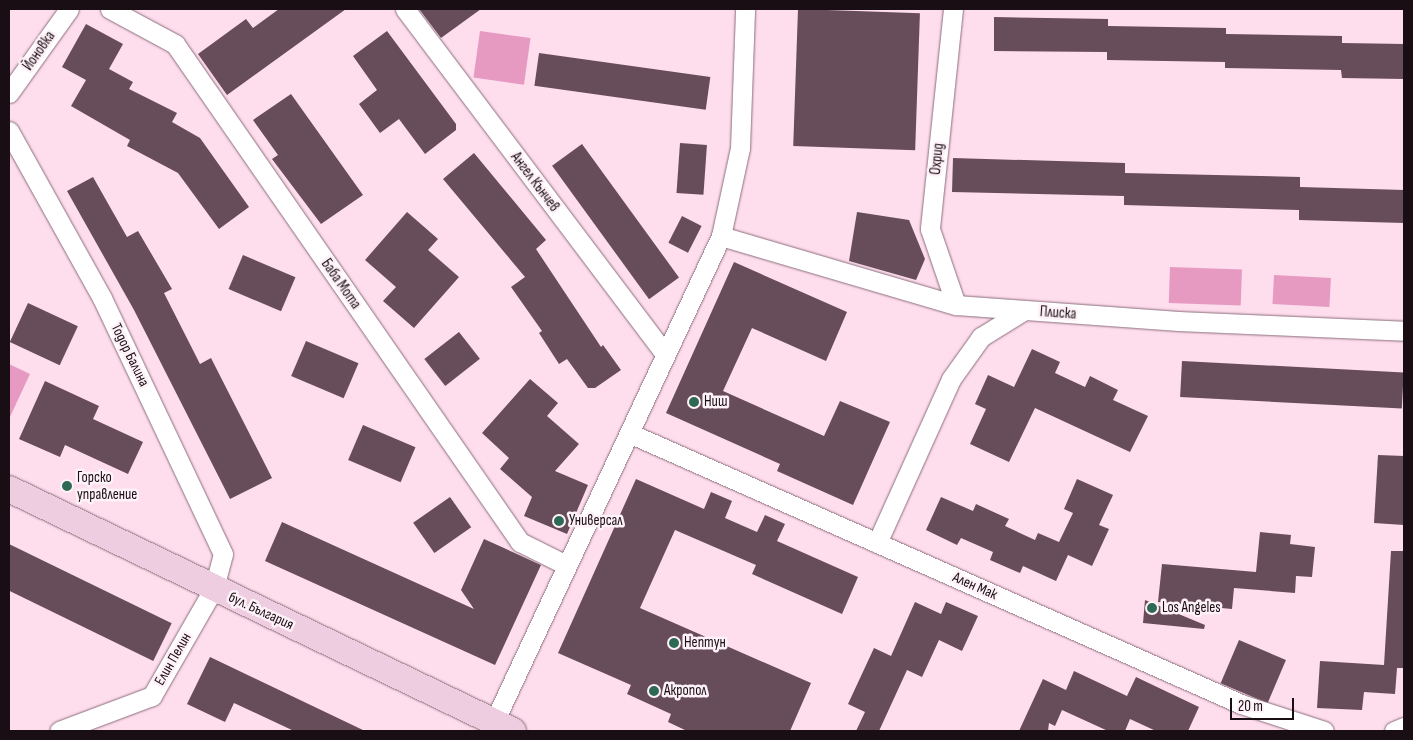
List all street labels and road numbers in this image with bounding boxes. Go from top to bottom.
street label: Йоновка [19,28,59,74]
street label: Охрид [926,142,948,176]
street label: Ангел Кънчев [507,149,563,215]
street label: Баба Мота [317,255,365,313]
street label: Плиска [1039,303,1077,323]
street label: Тодор Балина [107,320,153,390]
street label: Ален Мак [950,568,1000,604]
street label: бул. България [226,588,296,634]
street label: Елин Пелин [151,630,195,688]

